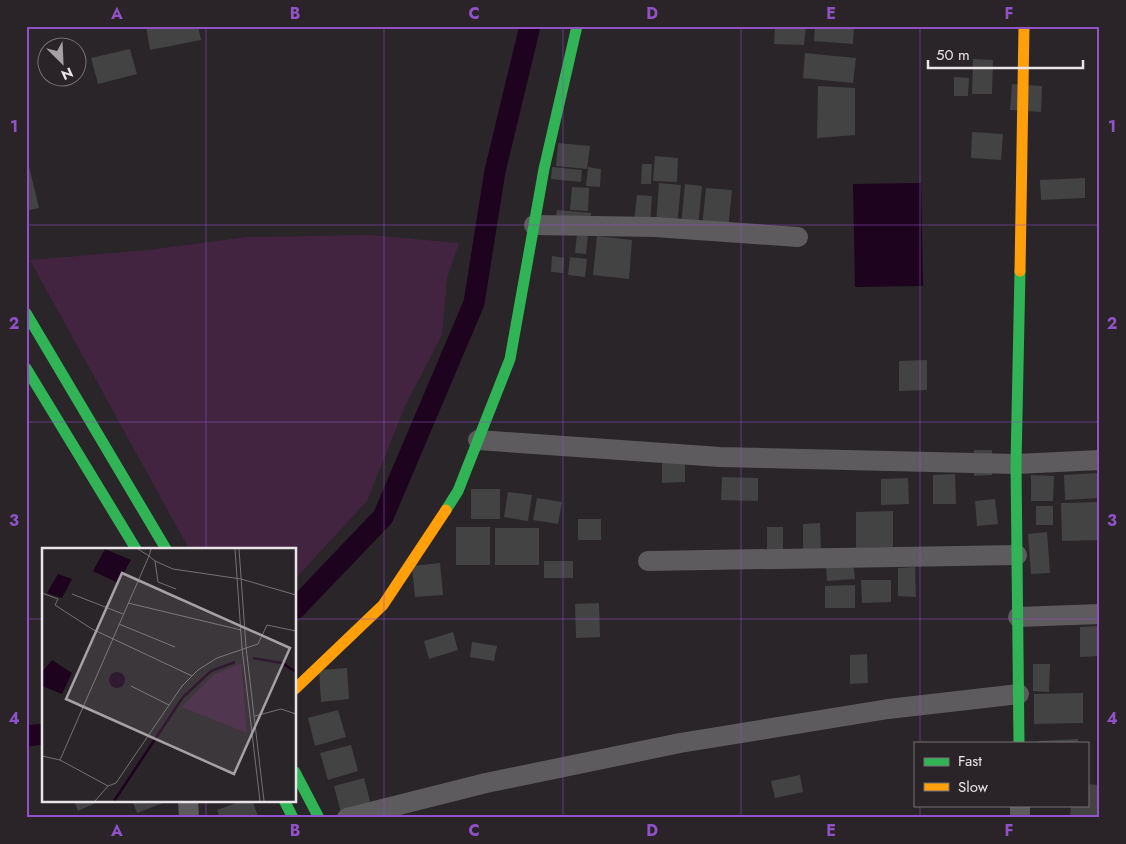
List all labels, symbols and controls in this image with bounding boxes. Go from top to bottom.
text: A [110,2,123,25]
text: B [290,2,300,25]
text: C [468,2,480,25]
text: D [646,2,658,25]
text: E [826,2,836,25]
text: F [1005,2,1013,25]
north arrow [38,38,88,88]
scale bar [928,38,1084,70]
text: 50 m [936,44,970,66]
text: N [58,62,76,85]
text: 1 [10,115,18,138]
text: 1 [1108,115,1116,138]
text: 2 [9,312,19,335]
text: 2 [1107,312,1117,335]
text: 3 [9,509,19,532]
text: 3 [1107,509,1117,532]
inset map [42,548,296,802]
text: 4 [8,707,20,730]
text: 4 [1106,707,1118,730]
legend [914,742,1088,806]
text: Fast [958,750,982,772]
text: Slow [958,776,989,798]
text: A [110,819,123,842]
text: B [290,819,300,842]
text: C [468,819,480,842]
text: D [646,819,658,842]
text: E [826,819,836,842]
text: F [1005,819,1013,842]

